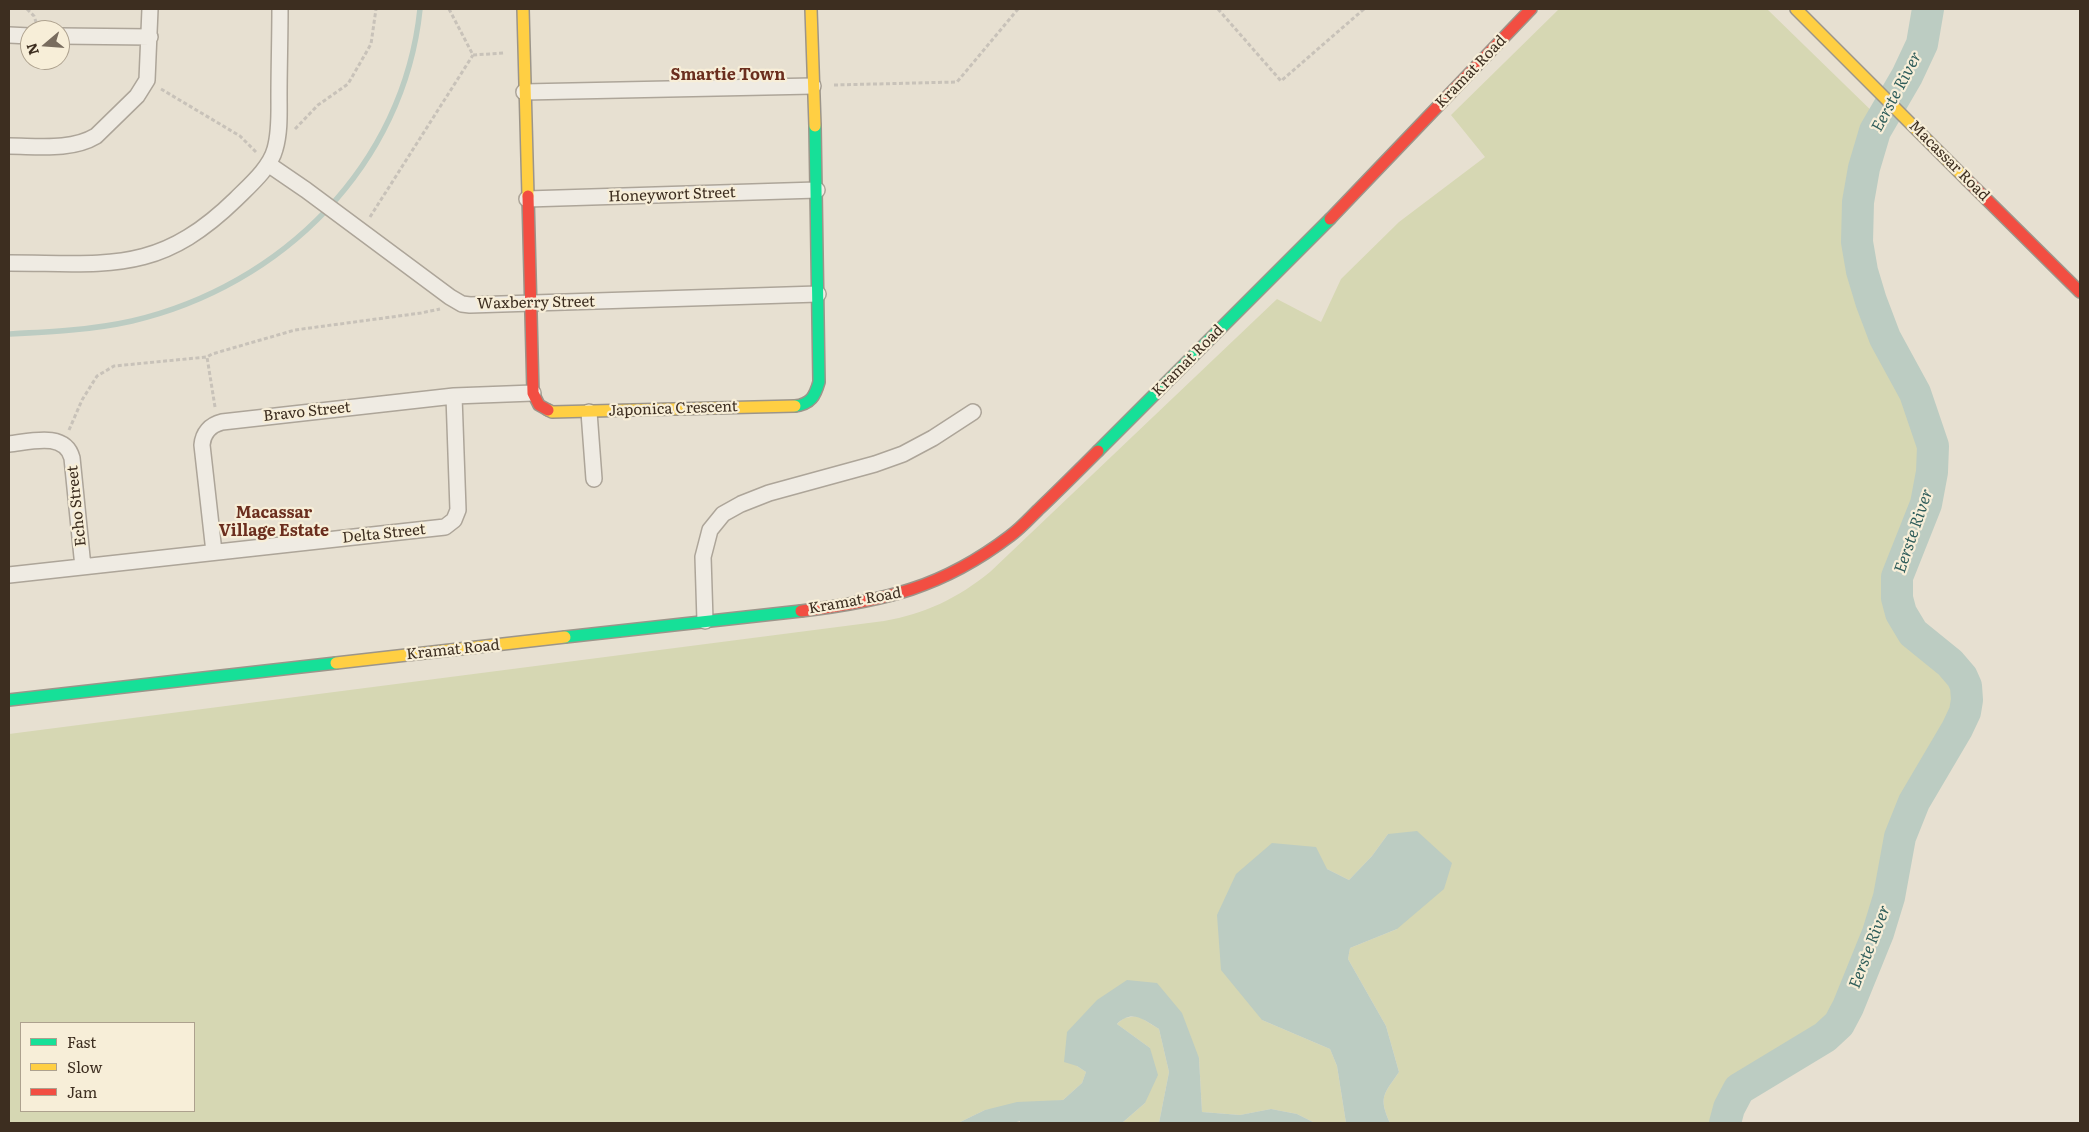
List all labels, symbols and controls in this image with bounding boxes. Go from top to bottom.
north arrow [20,20,70,70]
street label: Kramat Road [1432,32,1510,112]
text: N [20,41,43,58]
water label: Eerste River [1868,49,1926,135]
district label: Smartie Town [671,65,785,85]
street label: Macassar Road [1905,117,1993,205]
street label: Honeywort Street [608,184,736,206]
street label: Waxberry Street [477,293,595,313]
street label: Kramat Road [1148,321,1228,401]
street label: Bravo Street [262,398,352,426]
street label: Japonica Crescent [608,398,738,420]
street label: Echo Street [64,465,90,547]
water label: Eerste River [1891,486,1937,576]
district label: Macassar Village Estate [219,503,329,541]
street label: Delta Street [341,521,427,547]
street label: Kramat Road [807,584,903,618]
street label: Kramat Road [405,636,501,664]
water label: Eerste River [1845,903,1895,991]
legend [20,1022,195,1112]
text: Fast [67,1030,96,1053]
text: Slow [67,1055,102,1078]
text: Jam [67,1080,97,1103]

